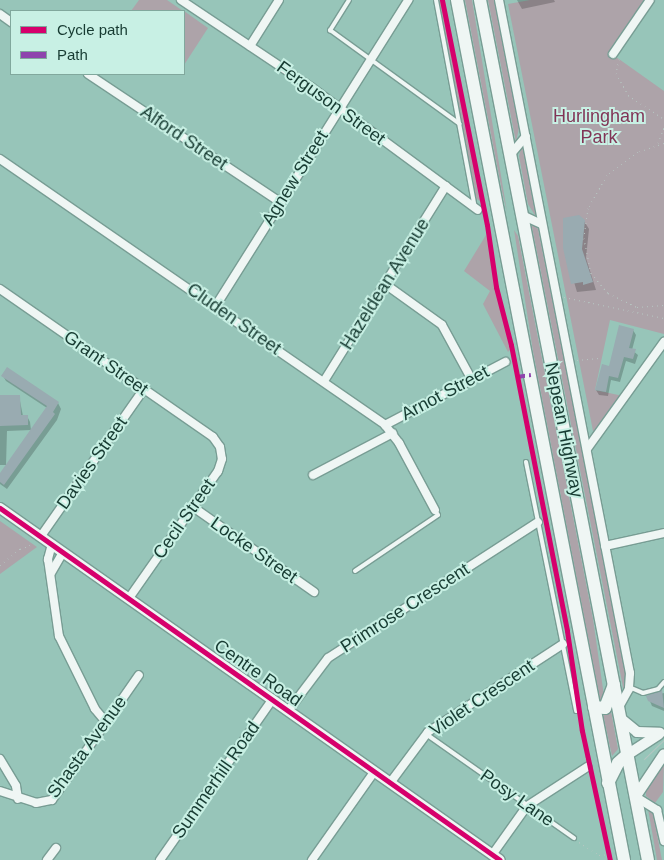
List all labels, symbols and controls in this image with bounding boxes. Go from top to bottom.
legend [10,10,185,75]
text: Cycle path [57,21,128,38]
text: Path [57,46,88,63]
street label: Ferguson Street [272,56,390,150]
street label: Alford Street [136,101,232,175]
park label: Hurlingham Park [553,106,645,148]
street label: Agnew Street [257,126,333,230]
street label: Hazeldean Avenue [336,214,434,354]
street label: Cluden Street [183,279,285,359]
street label: Grant Street [60,326,152,400]
street label: Arnot Street [398,361,492,425]
street label: Nepean Highway [540,361,588,499]
street label: Davies Street [52,413,132,513]
street label: Cecil Street [148,475,220,563]
street label: Locke Street [206,512,302,588]
street label: Primrose Crescent [337,558,473,658]
street label: Centre Road [210,635,306,711]
street label: Violet Crescent [426,655,538,741]
street label: Shasta Avenue [42,691,132,803]
street label: Summerhill Road [168,717,264,843]
street label: Posy Lane [476,765,558,831]

